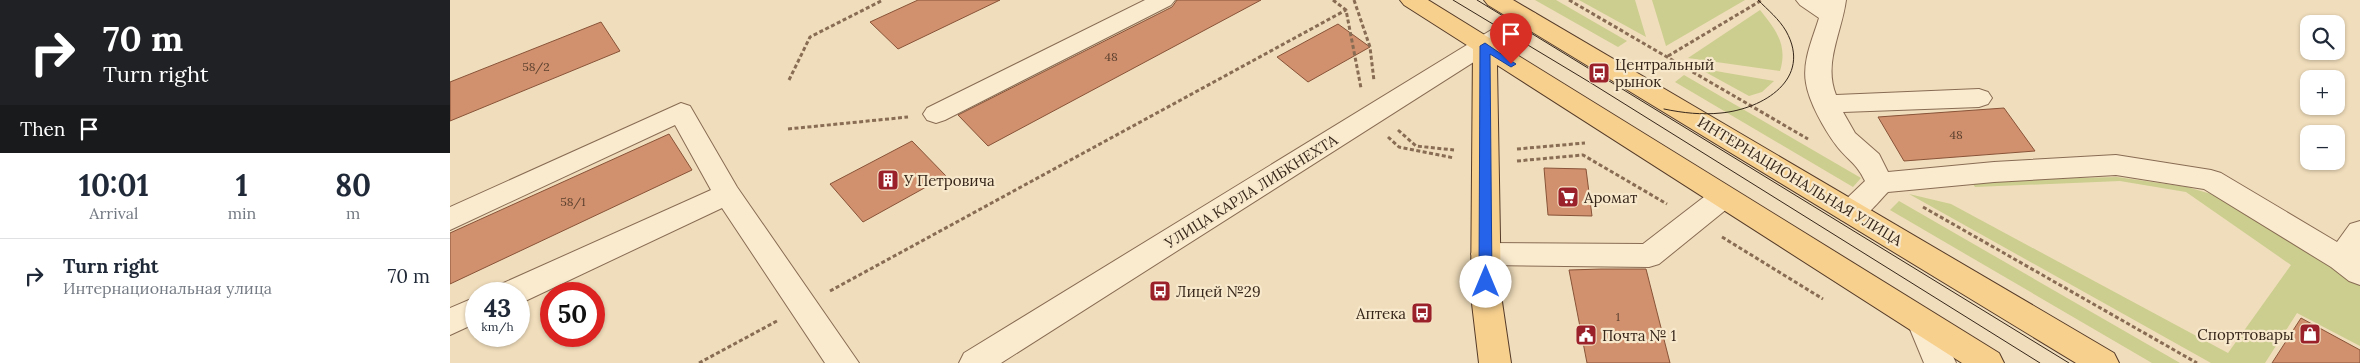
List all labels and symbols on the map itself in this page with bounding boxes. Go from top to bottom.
pin [1490,13,1532,64]
house number: 48 [1104,49,1118,64]
place label: Центральный рынок [1615,55,1714,91]
house number: 58/2 [522,59,550,75]
bus stop icon: Центральный рынок [1587,61,1611,85]
street label: ИНТЕРНАЦИОНАЛЬНАЯ УЛИЦА [1694,112,1906,250]
house number: 48 [1949,127,1963,142]
street label: УЛИЦА КАРЛА ЛИБКНЕХТА [1160,130,1341,253]
building icon: У Петровича [876,168,900,192]
place label: У Петровича [903,171,995,190]
supermarket icon: Аромат [1556,185,1580,209]
place label: Аромат [1583,188,1638,207]
house number: 58/1 [560,194,586,210]
position arrow [1459,255,1511,307]
bus stop icon: Лицей №29 [1148,279,1172,303]
speed limit sign: 50 [540,282,605,347]
place label: Лицей №29 [1176,282,1261,301]
bus stop icon: Аптека [1410,301,1434,325]
place label: Аптека [1355,304,1406,323]
house number: 1 [1616,309,1620,324]
shop icon: Спорттовары [2298,322,2322,346]
public building icon: Почта № 1 [1574,323,1598,347]
place label: Спорттовары [2197,325,2294,344]
place label: Почта № 1 [1602,326,1676,345]

